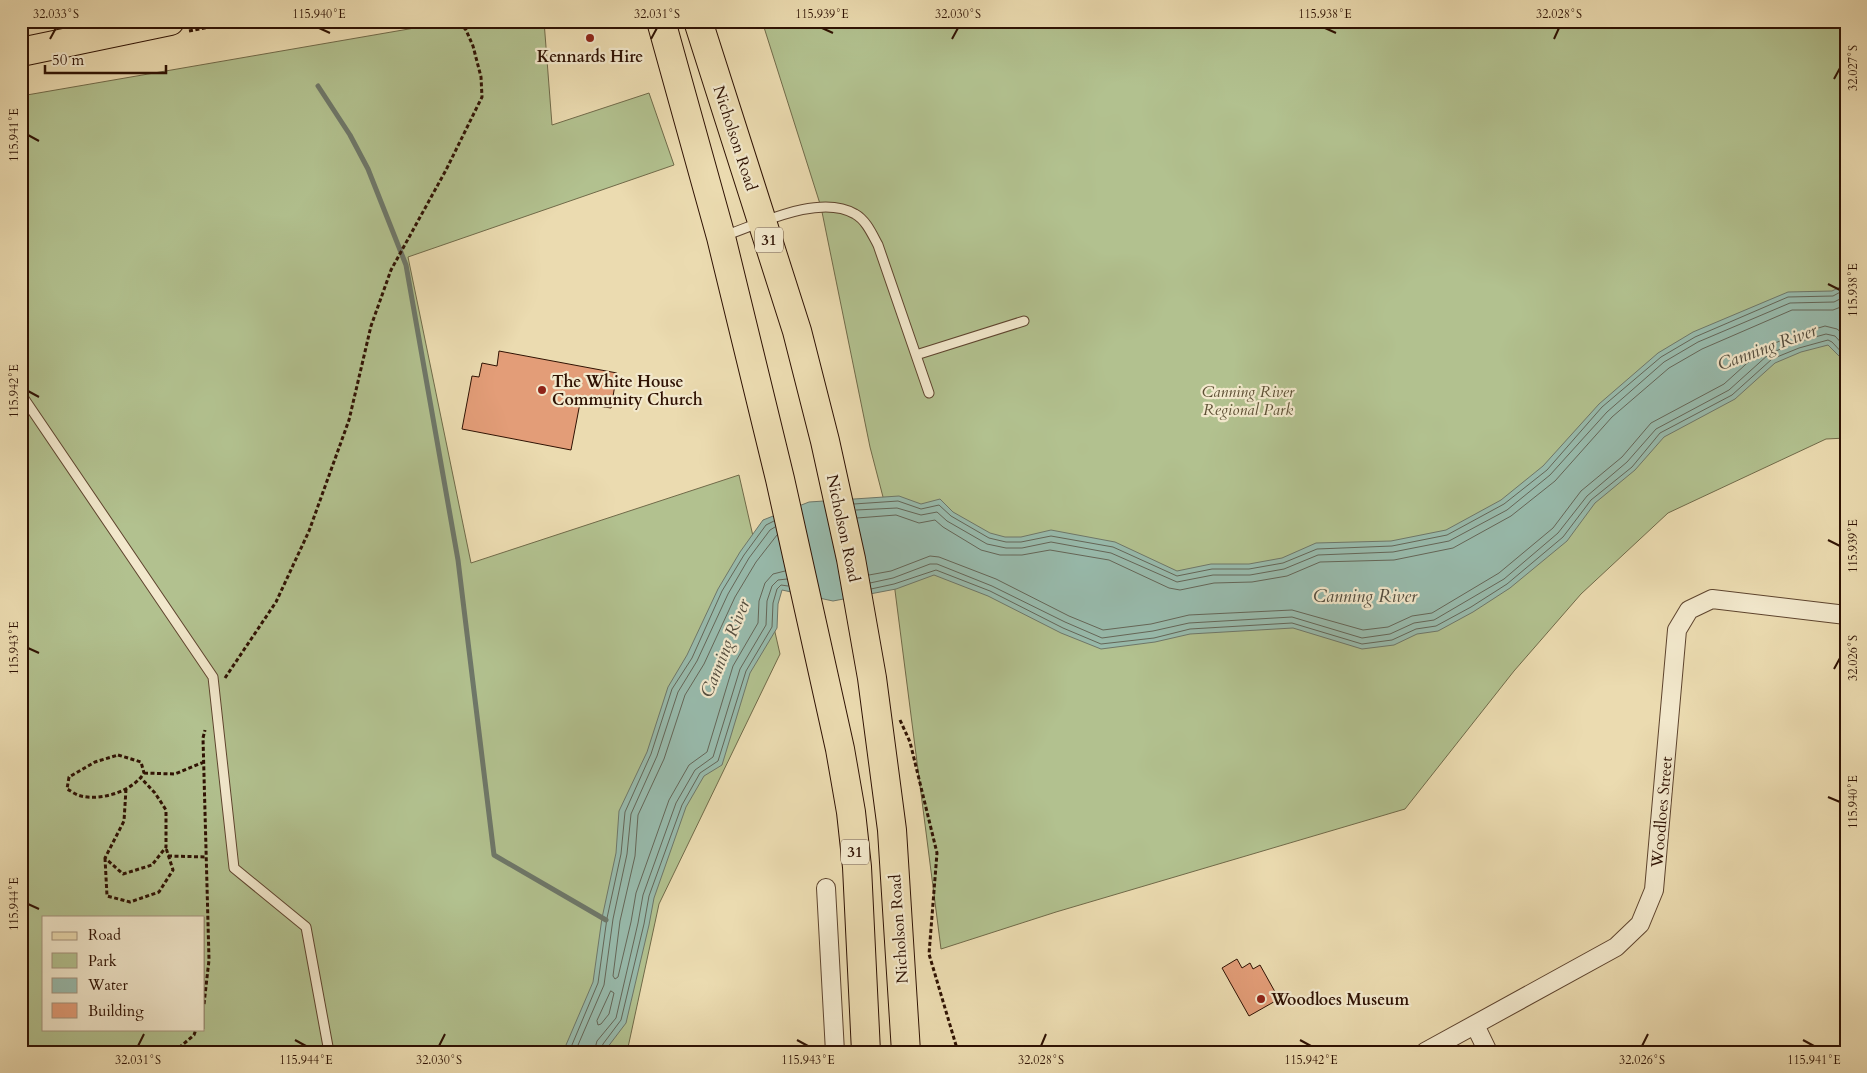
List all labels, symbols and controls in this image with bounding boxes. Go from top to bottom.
text: 32.033°S [33,6,79,22]
text: 115.940°E [292,6,346,22]
text: 32.031°S [634,6,680,22]
text: 115.939°E [795,6,849,22]
text: 32.030°S [935,6,981,22]
text: 115.938°E [1298,6,1352,22]
text: 32.028°S [1536,6,1582,22]
marker: Kennards Hire [584,32,596,44]
scale bar [45,42,166,74]
text: 32.027°S [1845,45,1861,91]
place label: Kennards Hire [537,46,643,68]
text: 50 m [52,50,84,70]
street label: Nicholson Road [708,83,763,194]
text: 115.941°E [6,108,22,162]
road number: 31 [755,228,783,252]
text: 115.938°E [1845,263,1861,317]
water label: Canning River [1714,318,1821,377]
text: 115.942°E [6,364,22,418]
place label: The White House Community Church [552,371,703,411]
park label: Canning River Regional Park [1202,381,1295,421]
marker: The White House Community Church [536,384,548,396]
street label: Nicholson Road [821,472,865,585]
text: 115.939°E [1845,519,1861,573]
water label: Canning River [1313,584,1418,609]
water label: Canning River [694,594,757,701]
text: 115.943°E [6,621,22,675]
text: 32.026°S [1845,635,1861,681]
street label: Woodloes Street [1646,756,1678,870]
text: 115.940°E [1845,775,1861,829]
road number: 31 [841,840,869,864]
street label: Nicholson Road [884,873,914,984]
text: 115.944°E [6,877,22,931]
legend [42,916,205,1030]
text: Road [88,925,121,945]
text: Park [88,951,117,971]
text: Water [87,975,129,995]
place label: Woodloes Museum [1270,989,1409,1011]
marker: Woodloes Museum [1255,993,1267,1005]
text: Building [88,1001,144,1021]
text: 32.031°S [115,1052,161,1068]
text: 115.944°E [279,1052,333,1068]
text: 32.030°S [416,1052,462,1068]
text: 115.943°E [781,1052,835,1068]
text: 32.028°S [1018,1052,1064,1068]
text: 115.942°E [1284,1052,1338,1068]
text: 32.026°S [1619,1052,1665,1068]
text: 115.941°E [1787,1052,1841,1068]

